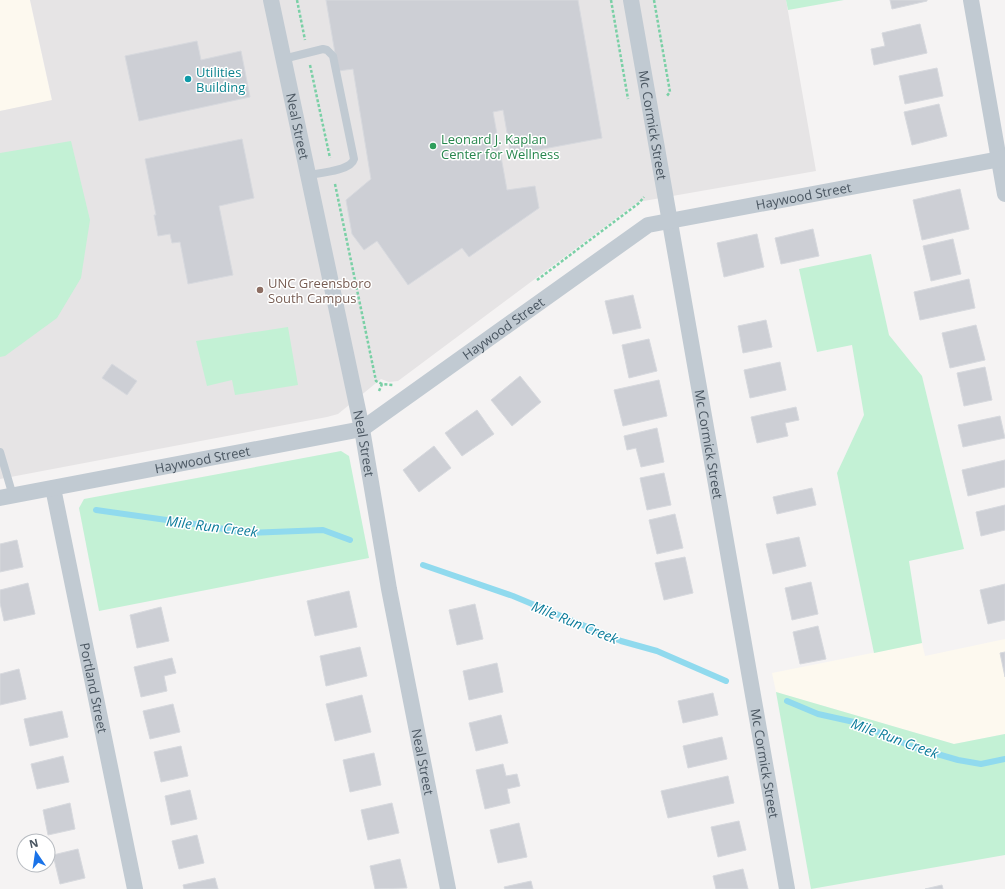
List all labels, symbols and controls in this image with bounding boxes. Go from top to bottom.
place label: Utilities Building [196,63,245,96]
street label: Mc Cormick Street [635,69,671,182]
marker: Utilities Building [183,74,193,84]
street label: Neal Street [282,91,314,161]
place label: Leonard J. Kaplan Center for Wellness [441,130,560,163]
marker: Leonard J. Kaplan Center for Wellness [428,141,438,151]
street label: Haywood Street [754,178,853,214]
place label: UNC Greensboro South Campus [268,274,371,307]
marker: UNC Greensboro South Campus [255,285,265,295]
street label: Haywood Street [459,293,548,364]
street label: Mc Cormick Street [691,388,727,501]
street label: Neal Street [349,408,379,478]
street label: Haywood Street [153,441,252,477]
water label: Mile Run Creek [165,511,260,541]
water label: Mile Run Creek [529,596,622,648]
street label: Portland Street [76,641,112,735]
street label: Mc Cormick Street [747,707,783,820]
water label: Mile Run Creek [849,713,942,763]
street label: Neal Street [408,727,438,797]
north arrow [16,833,56,873]
text: N [28,834,40,851]

